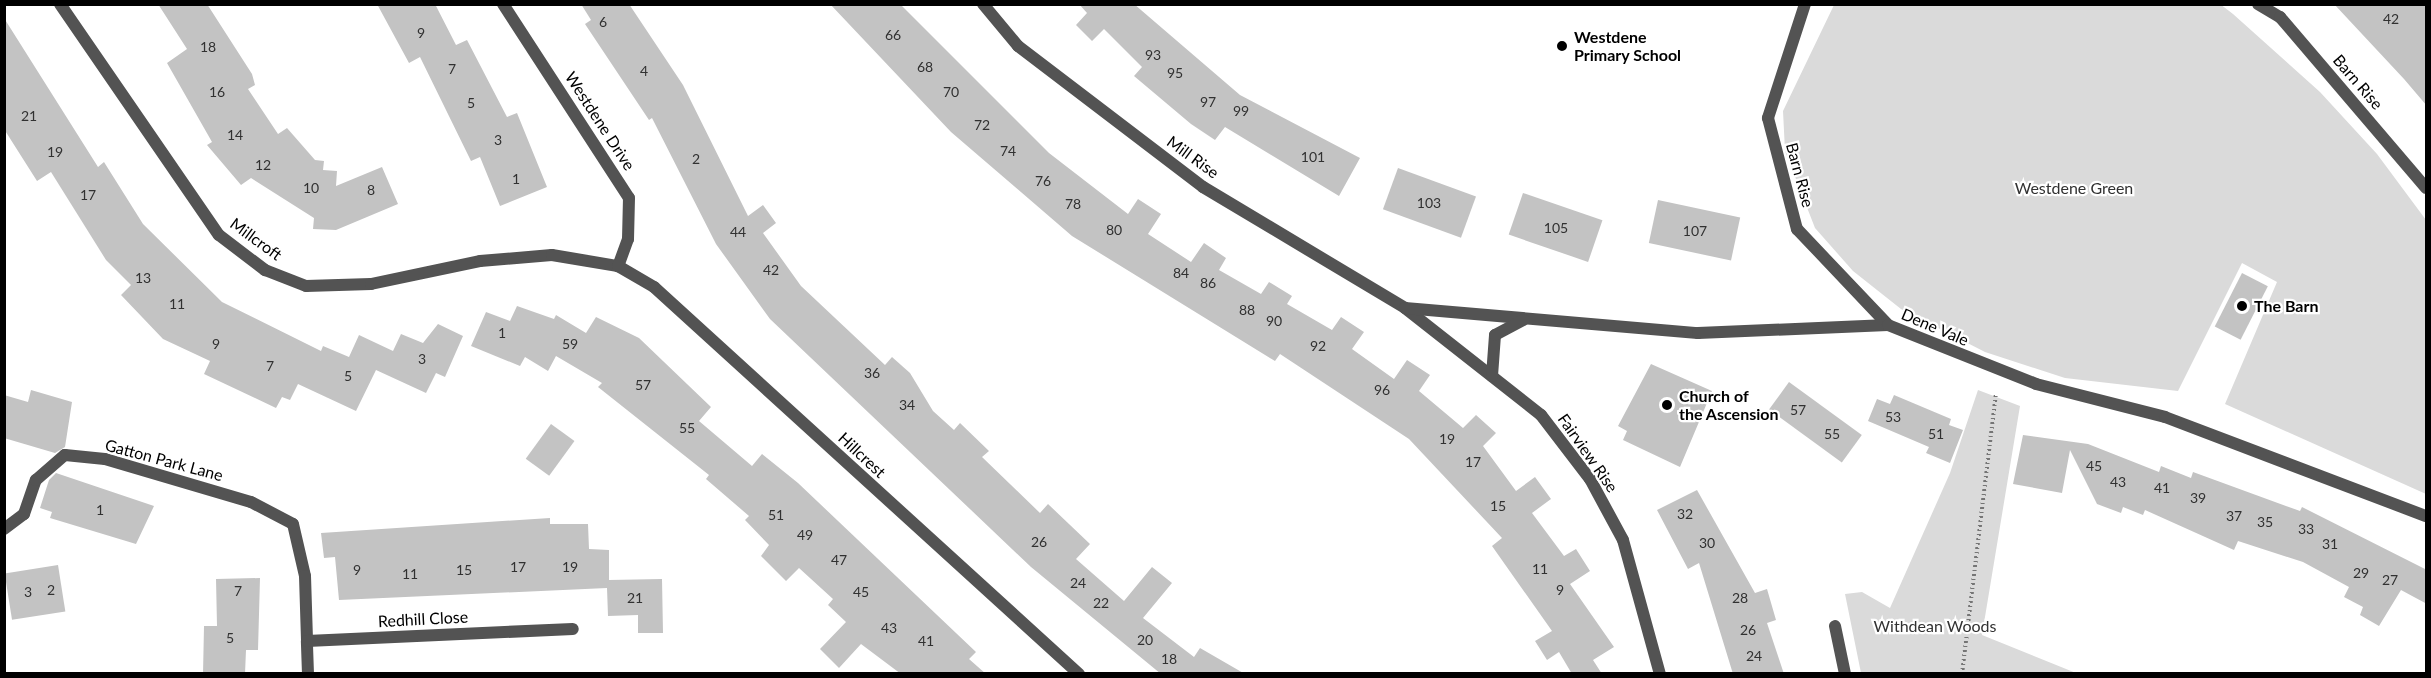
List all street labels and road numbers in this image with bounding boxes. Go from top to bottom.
street label: Barn Rise [2329,51,2387,113]
street label: Westdene Drive [561,68,639,174]
street label: Mill Rise [1163,132,1223,182]
street label: Barn Rise [1782,141,1818,209]
street label: Millcroft [226,214,286,264]
street label: Dene Vale [1898,304,1972,350]
street label: Fairview Rise [1554,410,1622,496]
street label: Hillcrest [834,428,890,482]
street label: Gatton Park Lane [103,435,225,485]
street label: Redhill Close [377,607,469,631]

